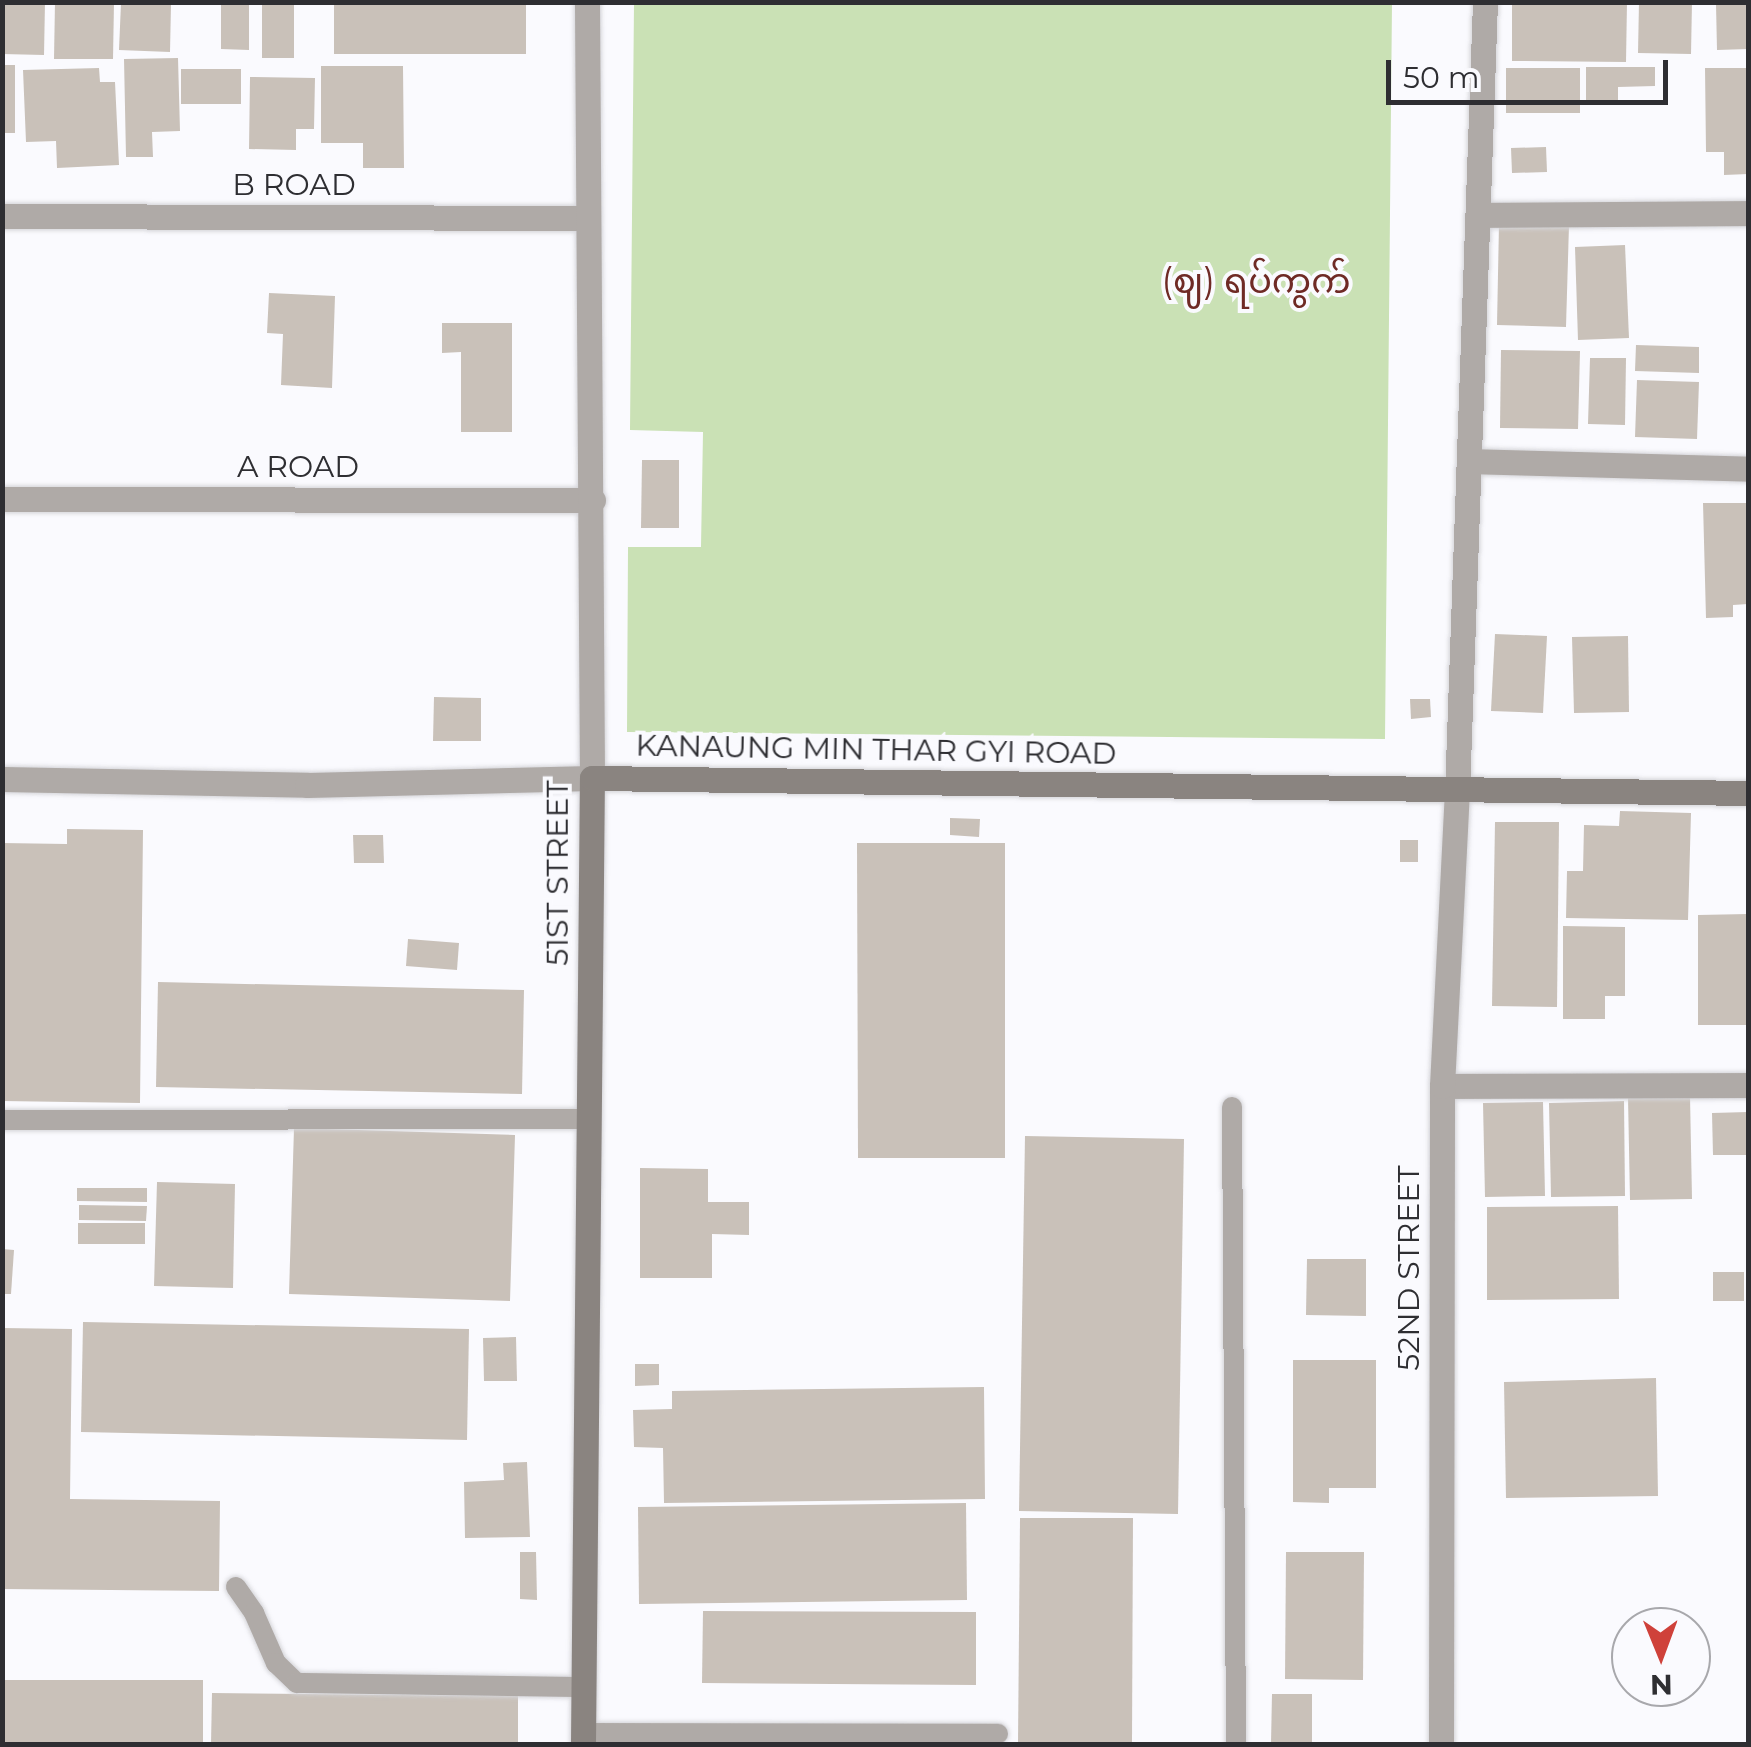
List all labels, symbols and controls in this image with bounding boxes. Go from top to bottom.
scale bar [1391,40,1674,102]
text: 50 m [1403,59,1480,96]
street label: B ROAD [232,167,356,203]
district label: (ဈ) ရပ်ကွက် [1161,260,1351,302]
street label: A ROAD [237,449,359,485]
street label: KANAUNG MIN THAR GYI ROAD [635,728,1117,772]
street label: 51ST STREET [540,780,576,966]
street label: 52ND STREET [1391,1165,1427,1371]
north arrow [1611,1607,1711,1707]
text: N [1650,1668,1673,1702]

